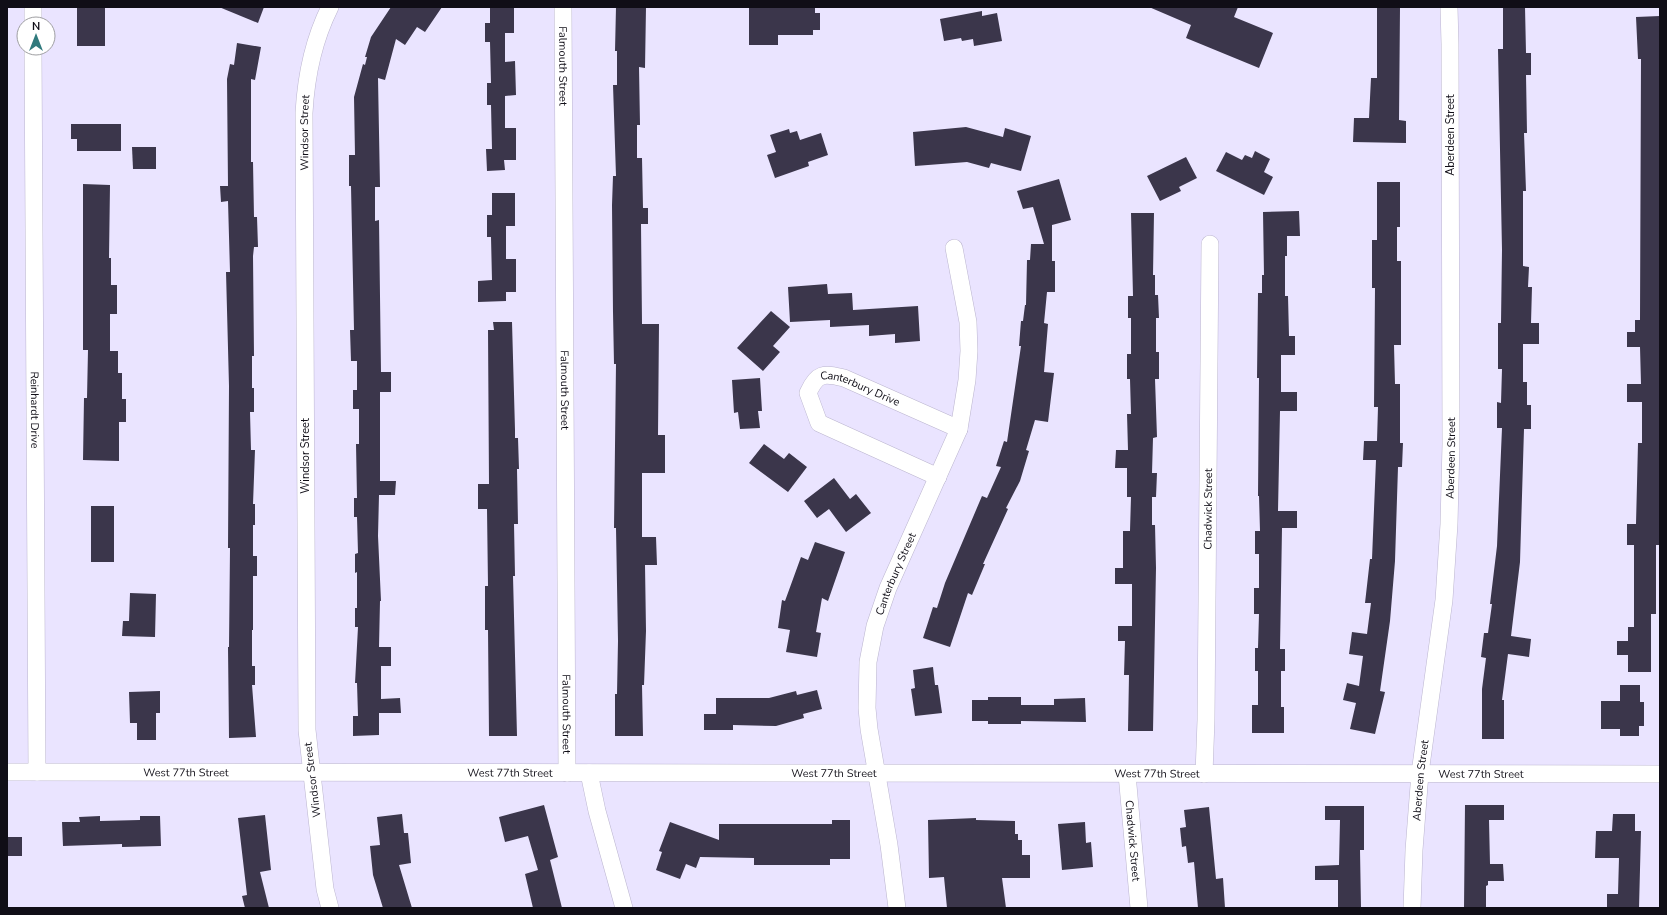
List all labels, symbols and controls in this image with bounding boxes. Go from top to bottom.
north arrow [16,16,56,56]
text: N [32,19,40,34]
street label: Falmouth Street [555,26,571,106]
street label: Windsor Street [297,94,313,171]
street label: Aberdeen Street [1443,94,1458,176]
street label: Falmouth Street [557,350,572,430]
street label: Canterbury Drive [819,368,902,410]
street label: Reinhardt Drive [27,371,42,449]
street label: Aberdeen Street [1443,417,1459,499]
street label: Windsor Street [298,418,313,494]
street label: Chadwick Street [1200,468,1216,550]
street label: Canterbury Street [872,530,920,617]
street label: Falmouth Street [558,674,574,754]
street label: Aberdeen Street [1409,739,1433,821]
street label: Windsor Street [300,741,325,818]
street label: West 77th Street [143,765,229,780]
street label: West 77th Street [467,766,553,781]
street label: West 77th Street [791,766,877,781]
street label: West 77th Street [1114,766,1200,781]
street label: West 77th Street [1438,767,1524,782]
street label: Chadwick Street [1121,800,1144,882]

